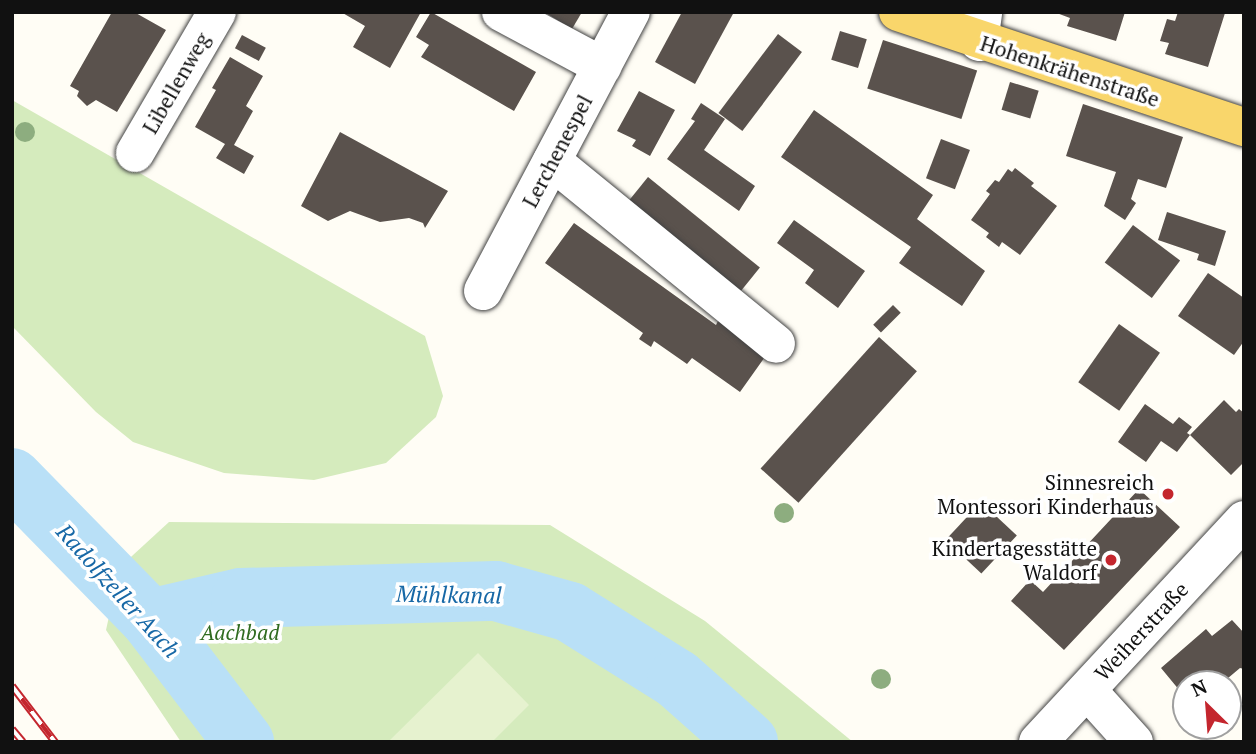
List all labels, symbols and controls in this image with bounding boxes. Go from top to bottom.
street label: Libellenweg [137,28,215,138]
street label: Hohenkrähenstraße [977,30,1163,112]
street label: Lerchenespel [517,90,597,212]
place label: Sinnesreich Montessori Kinderhaus [937,469,1154,519]
marker: Sinnesreich Montessori Kinderhaus [1160,486,1176,502]
water label: Radolfzeller Aach [50,518,186,664]
place label: Kindertagesstätte Waldorf [932,535,1097,585]
marker: Kindertagesstätte Waldorf [1103,552,1119,568]
street label: Weiherstraße [1089,576,1193,686]
water label: Mühlkanal [396,580,502,610]
park label: Aachbad [201,619,279,645]
north arrow [1172,670,1242,740]
text: N [1187,673,1211,702]

